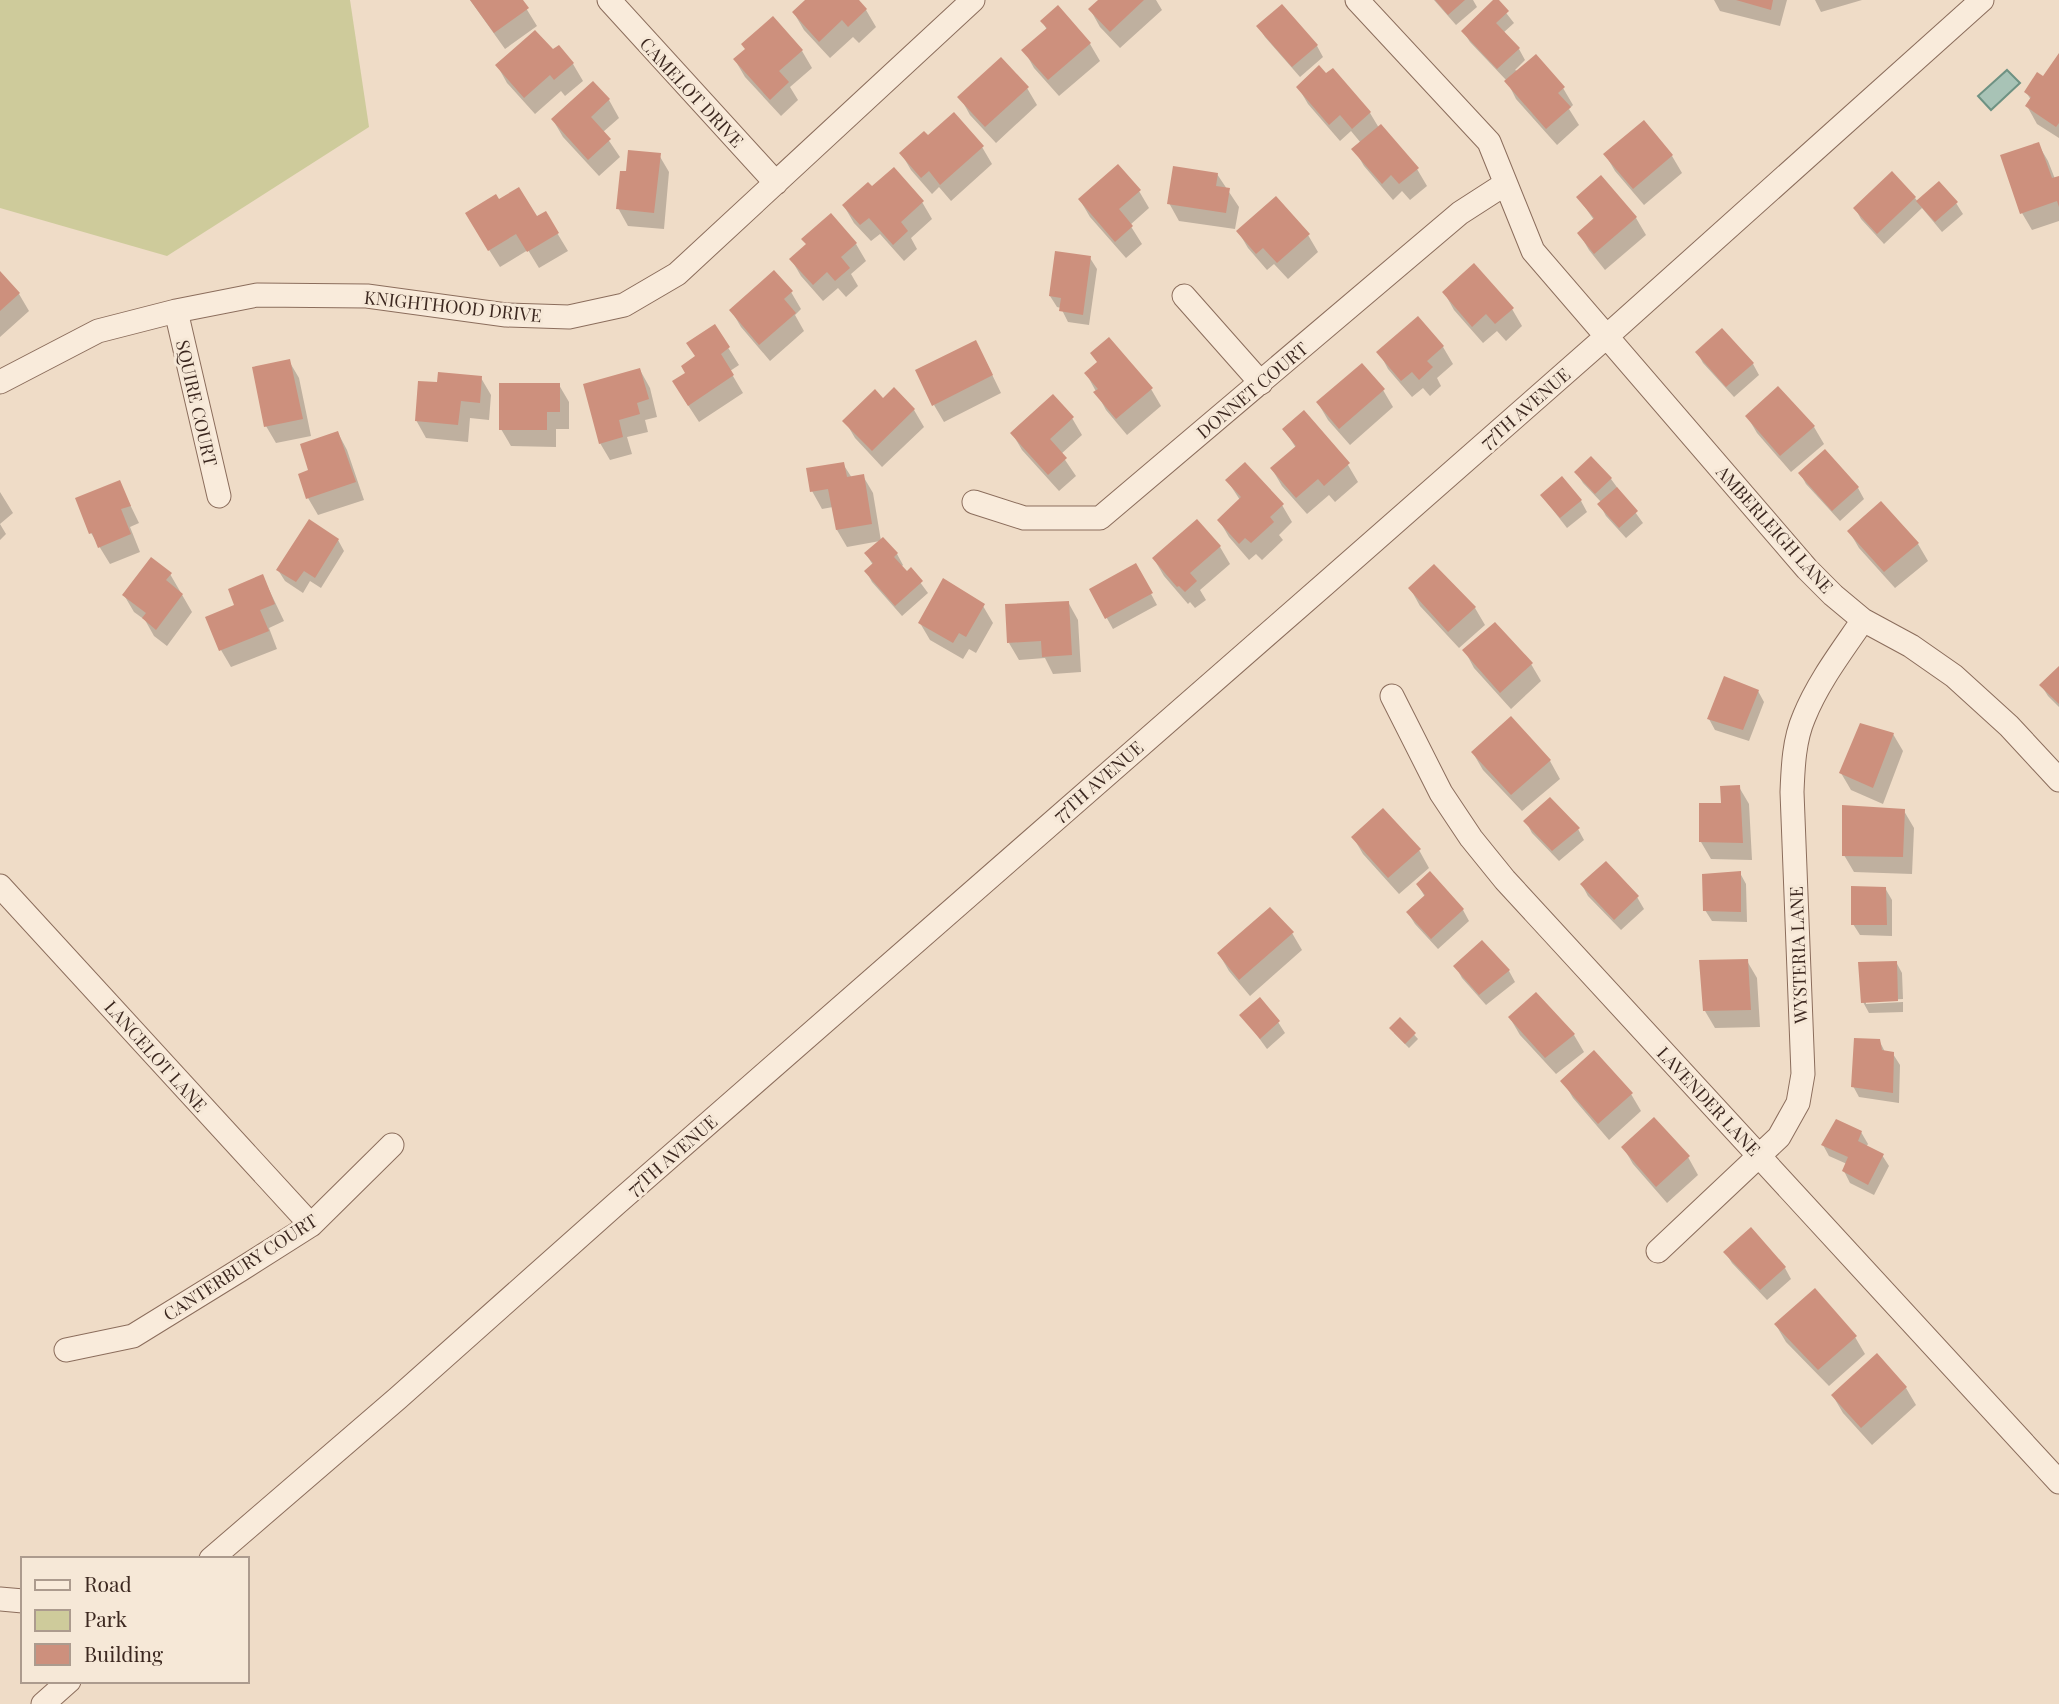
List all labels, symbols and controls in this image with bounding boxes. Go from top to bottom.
street label: CAMELOT DRIVE [635,32,749,152]
street label: KNIGHTHOOD DRIVE [363,285,543,327]
street label: DONNET COURT [1191,336,1313,444]
street label: SQUIRE COURT [171,337,223,469]
street label: 77TH AVENUE [1475,362,1575,454]
street label: AMBERLEIGH LANE [1711,459,1839,598]
street label: 77TH AVENUE [1048,735,1148,827]
street label: WYSTERIA LANE [1784,886,1812,1025]
street label: LANCELOT LANE [100,995,212,1117]
street label: LAVENDER LANE [1652,1041,1766,1161]
street label: 77TH AVENUE [622,1109,722,1201]
street label: CANTERBURY COURT [158,1208,322,1326]
legend [21,1557,248,1683]
text: Road [84,1569,132,1597]
text: Park [84,1604,128,1632]
text: Building [84,1639,163,1667]

